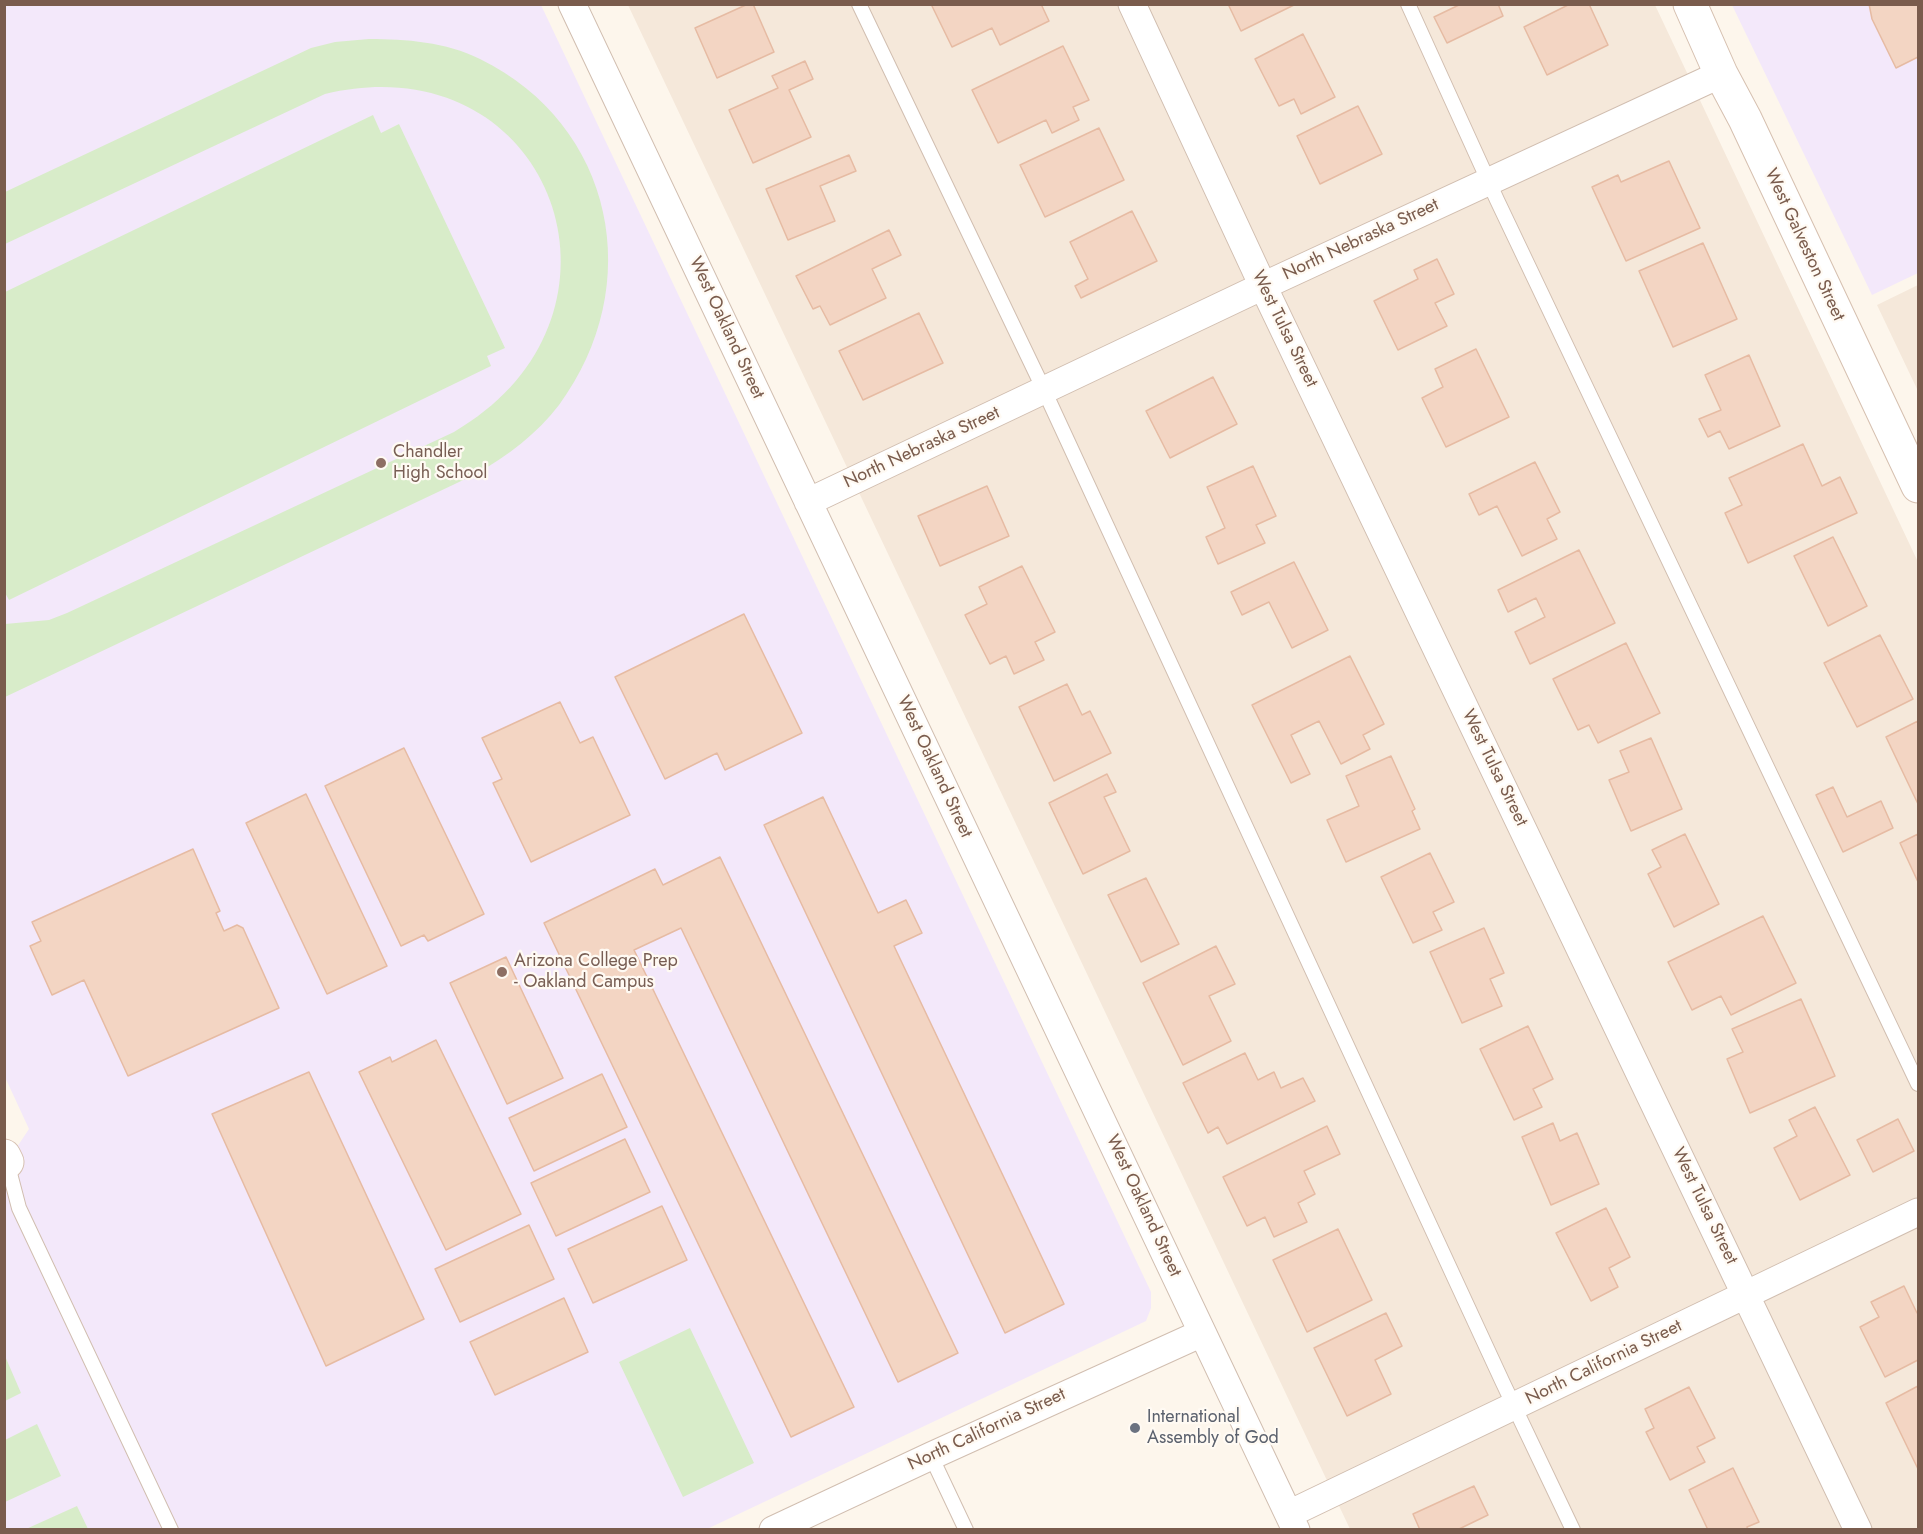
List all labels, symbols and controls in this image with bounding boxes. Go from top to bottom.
street label: West Galveston Street [1759,165,1849,325]
street label: North Nebraska Street [1280,194,1442,286]
street label: West Oakland Street [684,254,768,402]
street label: West Tulsa Street [1246,267,1322,391]
street label: North Nebraska Street [841,402,1003,494]
place label: Chandler High School [393,442,487,484]
marker: Chandler High School [374,456,388,470]
street label: West Oakland Street [892,693,976,841]
street label: West Tulsa Street [1456,706,1532,830]
place label: Arizona College Prep - Oakland Campus [514,951,678,994]
marker: Arizona College Prep - Oakland Campus [495,965,509,979]
street label: West Oakland Street [1101,1132,1185,1280]
street label: West Tulsa Street [1666,1144,1742,1268]
street label: North California Street [1522,1316,1686,1410]
street label: North California Street [905,1384,1069,1476]
place label: International Assembly of God [1147,1407,1279,1450]
marker: International Assembly of God [1128,1421,1142,1435]

